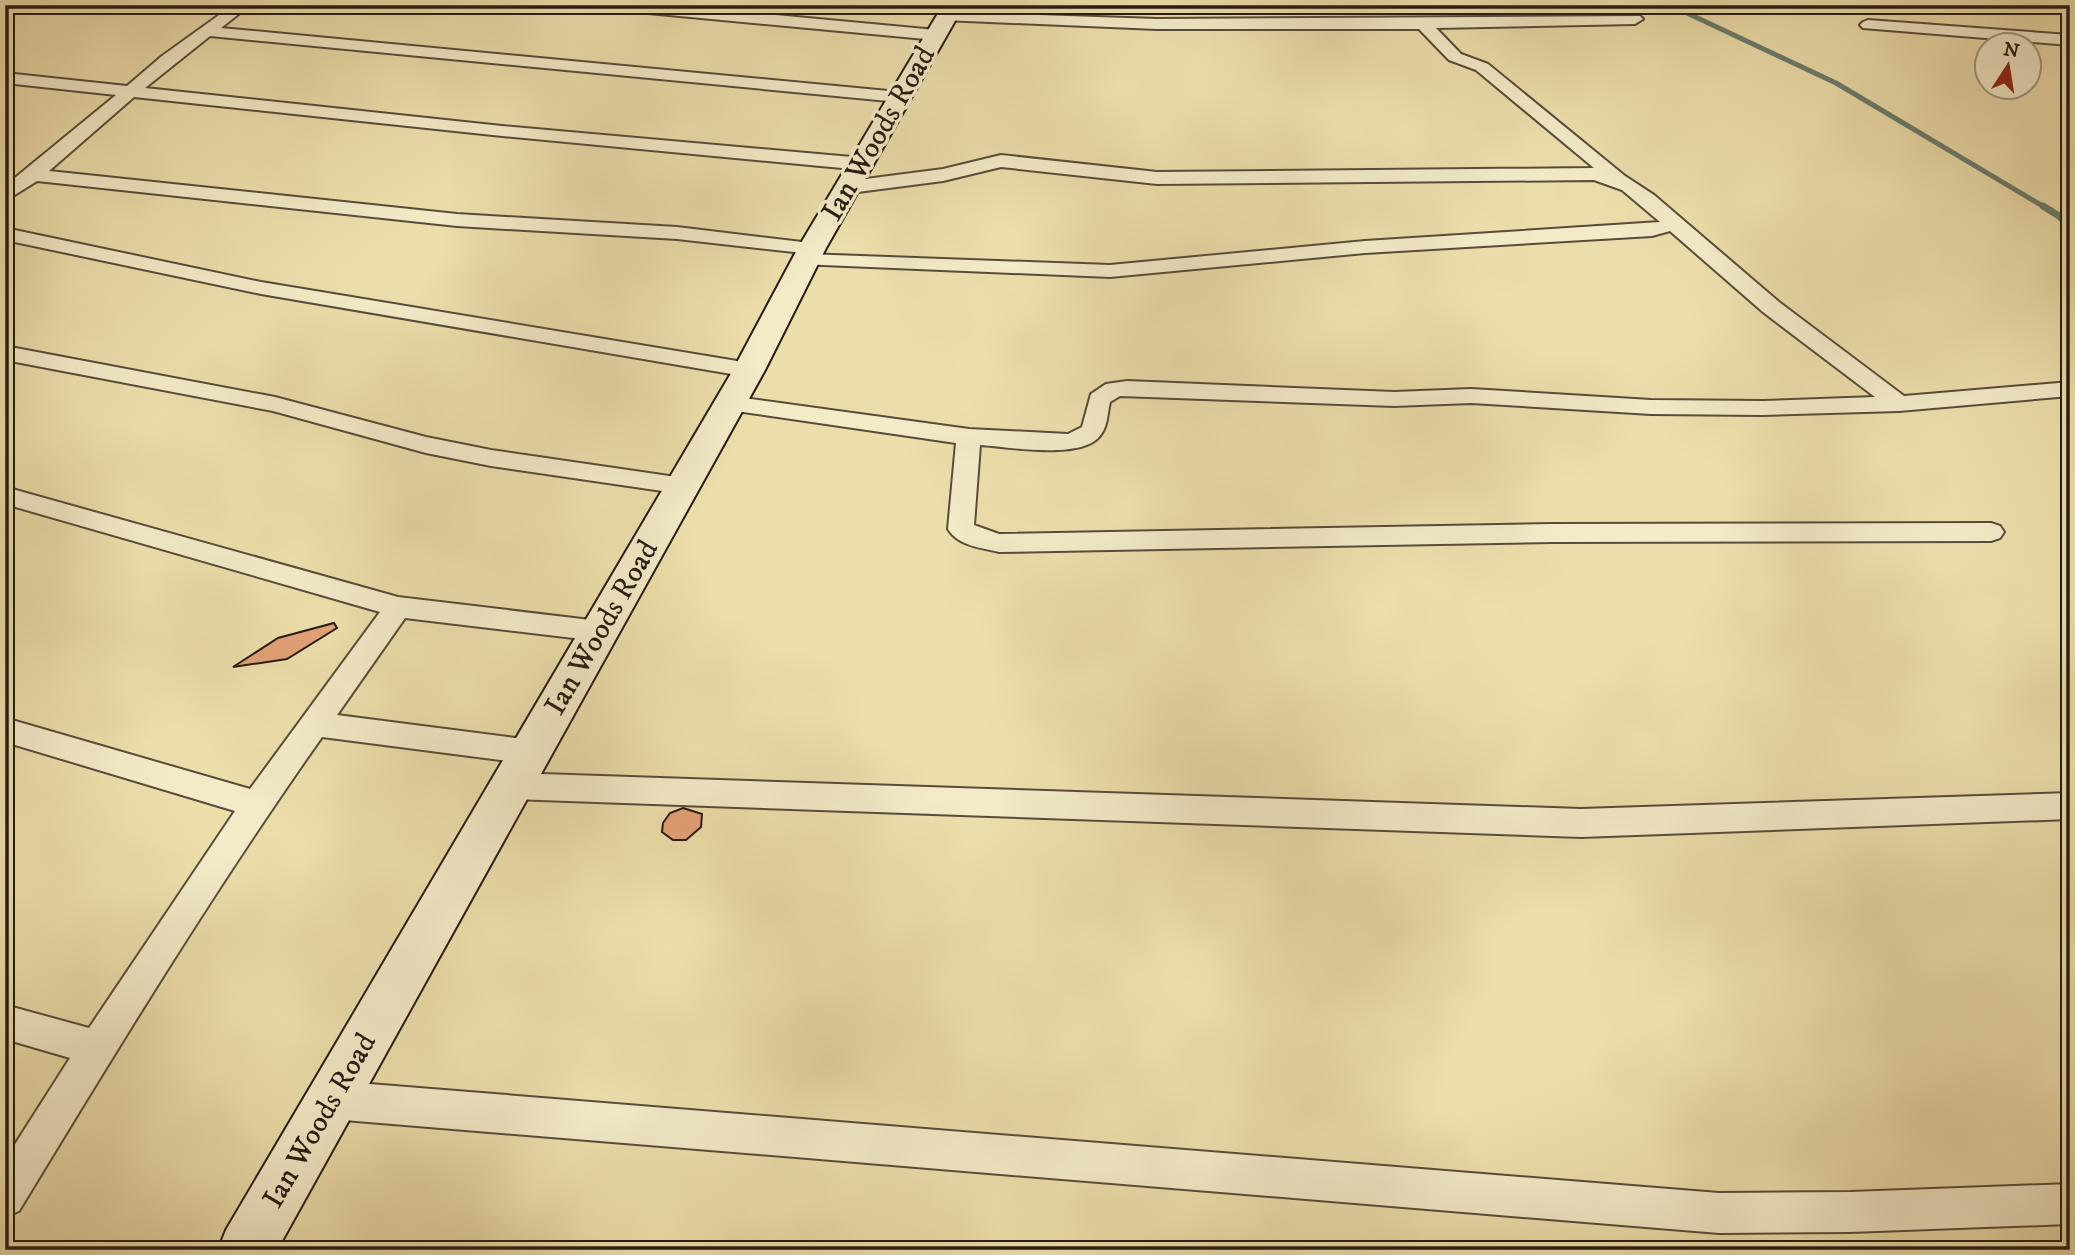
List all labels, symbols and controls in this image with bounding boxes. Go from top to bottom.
north arrow [1974,32,2044,102]
text: N [2001,38,2022,64]
street label: Ian Woods Road [814,40,944,228]
street label: Ian Woods Road [537,534,667,722]
street label: Ian Woods Road [255,1027,385,1215]

